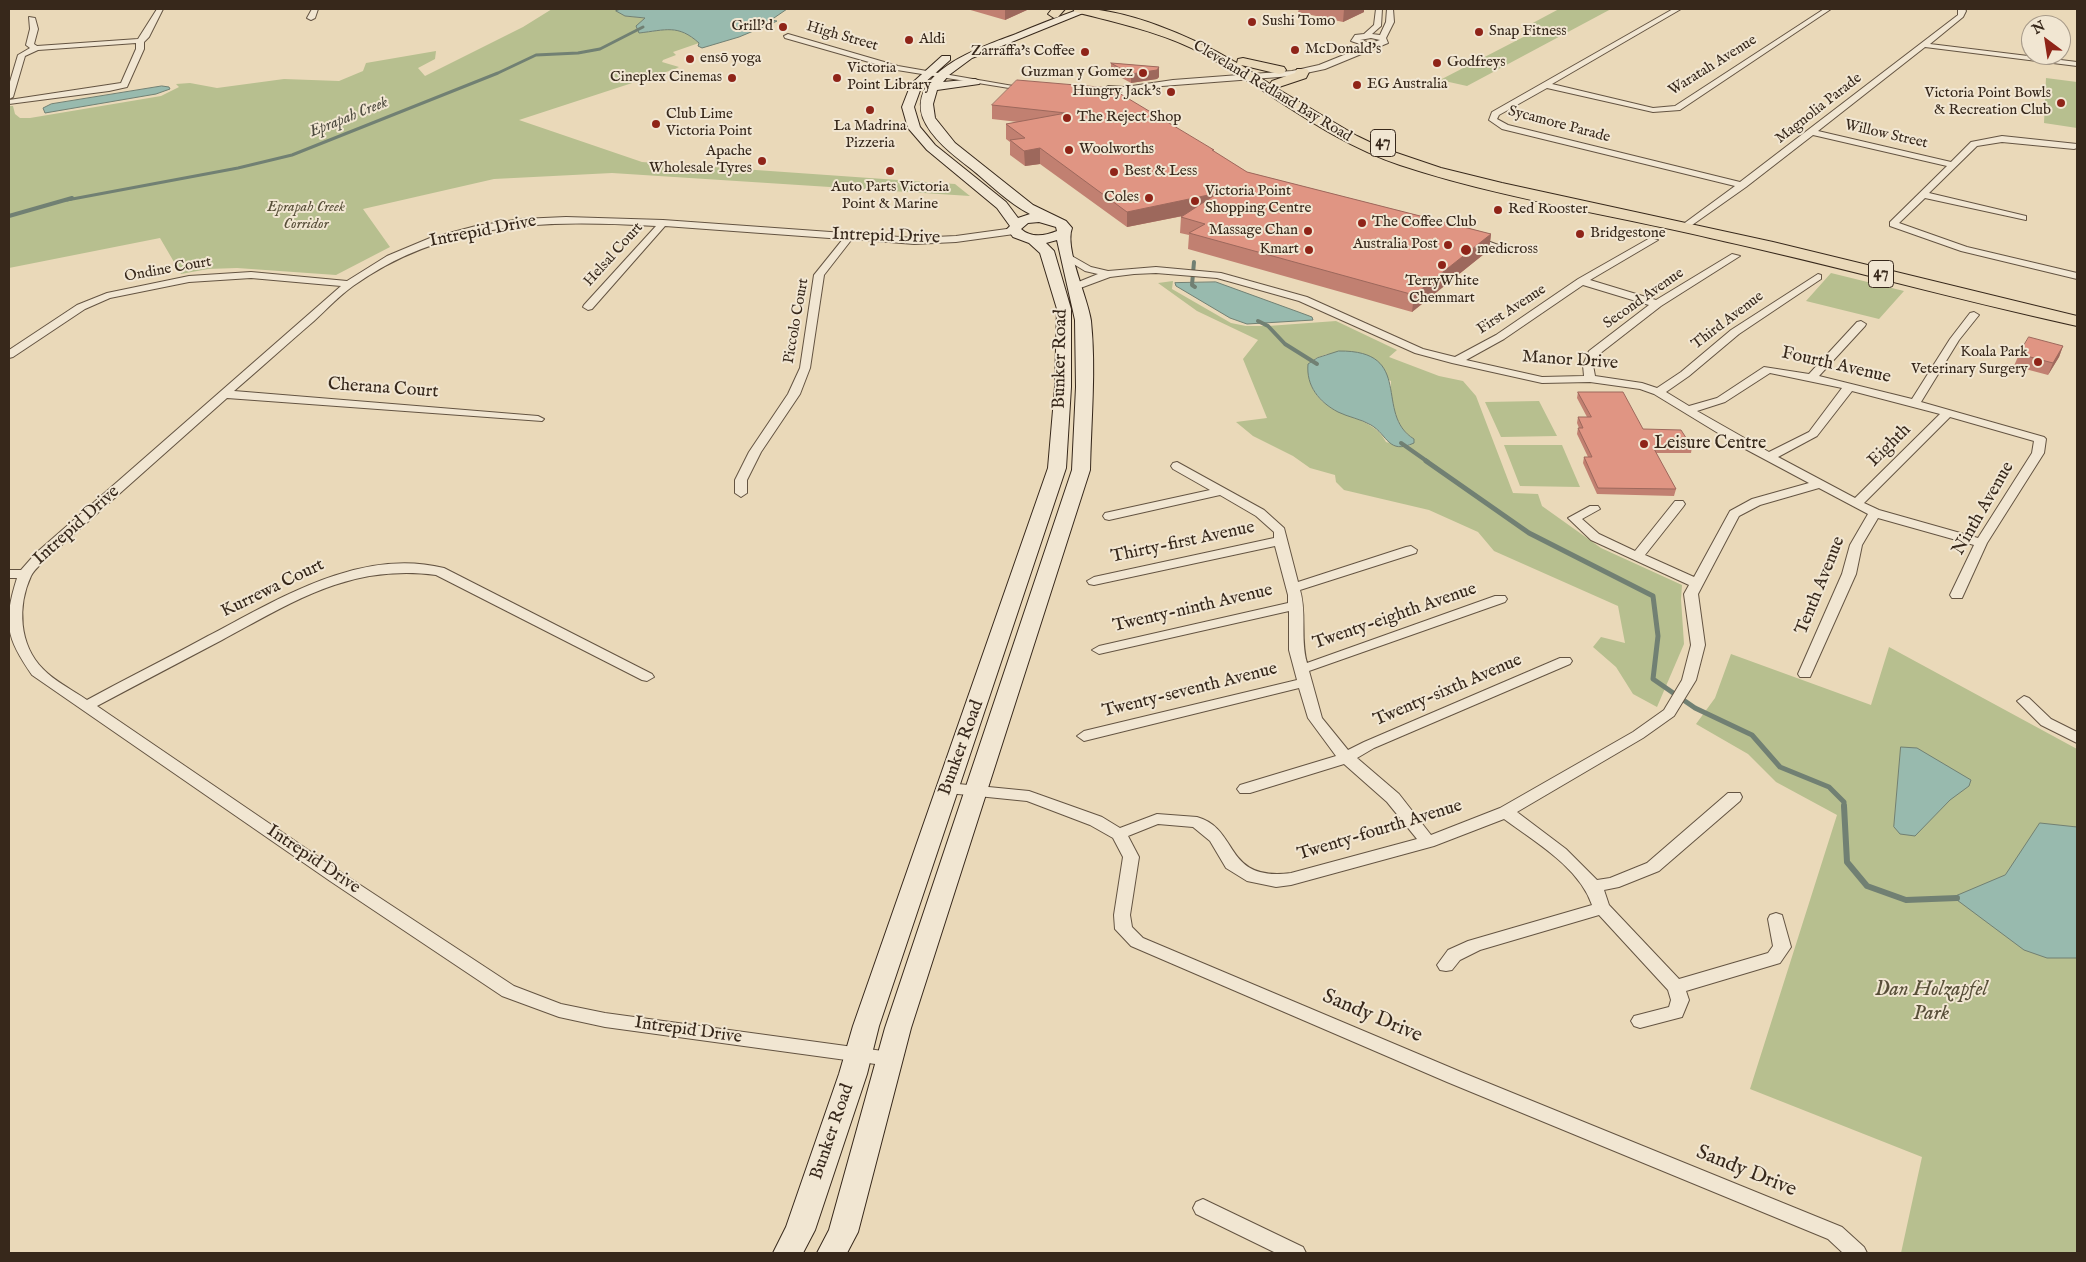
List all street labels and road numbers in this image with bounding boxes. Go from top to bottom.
street label: High Street [804,18,880,56]
street label: Waratah Avenue [1666,32,1760,100]
street label: Cleveland Redland Bay Road [1189,37,1355,147]
street label: Magnolia Parade [1772,70,1866,148]
street label: Sycamore Parade [1506,103,1612,147]
street label: Willow Street [1843,117,1929,153]
road number: 47 [1370,130,1396,156]
street label: Intrepid Drive [428,211,538,253]
street label: Helsal Court [581,219,647,291]
street label: Intrepid Drive [832,224,940,250]
street label: Ondine Court [123,254,213,286]
road number: 47 [1868,260,1894,288]
street label: Second Avenue [1600,265,1688,333]
street label: Piccolo Court [781,277,813,365]
street label: First Avenue [1474,281,1550,339]
street label: Third Avenue [1688,288,1768,354]
street label: Bunker Road [1049,309,1073,409]
street label: Fourth Avenue [1779,343,1893,389]
street label: Manor Drive [1521,347,1619,375]
street label: Cherana Court [327,374,439,404]
street label: Eighth [1864,420,1916,472]
street label: Ninth Avenue [1949,458,2019,560]
street label: Intrepid Drive [30,482,124,570]
street label: Thirty-first Avenue [1109,517,1257,569]
street label: Tenth Avenue [1792,534,1850,638]
street label: Kurrewa Court [218,555,328,623]
street label: Twenty-eighth Avenue [1310,579,1480,655]
street label: Twenty-ninth Avenue [1111,580,1275,638]
street label: Twenty-sixth Avenue [1371,650,1525,732]
street label: Twenty-seventh Avenue [1100,659,1280,723]
street label: Bunker Road [935,697,989,799]
street label: Twenty-fourth Avenue [1295,796,1465,866]
street label: Intrepid Drive [262,821,364,899]
street label: Sandy Drive [1318,985,1426,1049]
street label: Intrepid Drive [633,1013,743,1049]
street label: Bunker Road [807,1081,859,1183]
street label: Sandy Drive [1692,1140,1800,1204]

